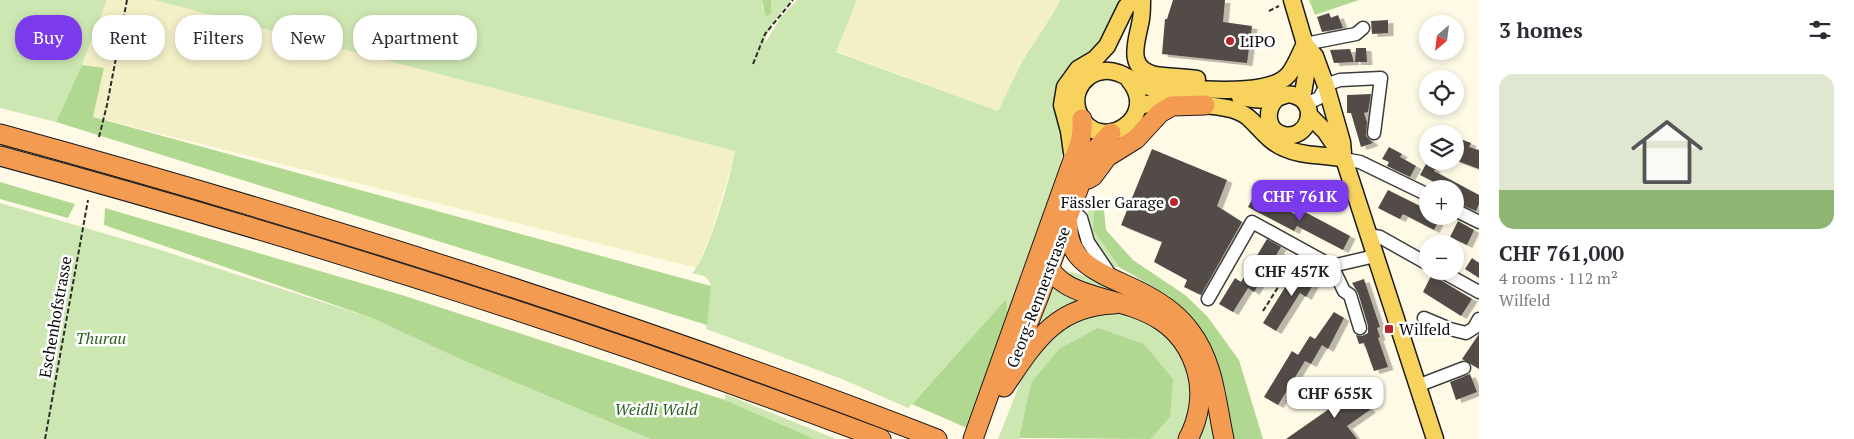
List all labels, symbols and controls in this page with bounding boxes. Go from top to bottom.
chip: Buy [15,15,82,60]
chip: Rent [92,15,165,60]
chip: Filters [175,15,262,60]
chip: New [272,15,343,60]
chip: Apartment [353,15,477,60]
north arrow [1419,15,1464,60]
map controls [1419,15,1464,280]
text: 3 homes [1499,16,1583,44]
icon: filters [1806,16,1834,44]
place label: LIPO [1240,30,1276,52]
marker: LIPO [1224,35,1236,47]
button: locate [1419,70,1464,115]
icon: home [1622,107,1712,197]
button: layers [1419,125,1464,170]
pin: CHF 761K [1248,180,1352,222]
button: + [1419,180,1464,225]
text: CHF 761K [1263,185,1337,207]
place label: Fässler Garage [1061,191,1164,213]
marker: Fässler Garage [1168,196,1180,208]
street label: Georg-Rennerstrasse [1001,223,1075,371]
button: − [1419,235,1464,280]
text: CHF 761,000 [1499,239,1624,267]
street label: Eschenhofstrasse [33,254,77,380]
pin: CHF 457K [1240,254,1344,297]
text: CHF 457K [1255,260,1329,282]
text: 4 rooms · 112 m² [1499,267,1618,289]
text: Wilfeld [1499,289,1551,311]
place label: Wilfeld [1399,318,1451,340]
marker: Wilfeld [1383,323,1395,335]
park label: Thurau [76,327,126,349]
pin: CHF 655K [1283,376,1387,419]
text: CHF 655K [1298,382,1372,404]
park label: Weidli Wald [615,398,698,420]

